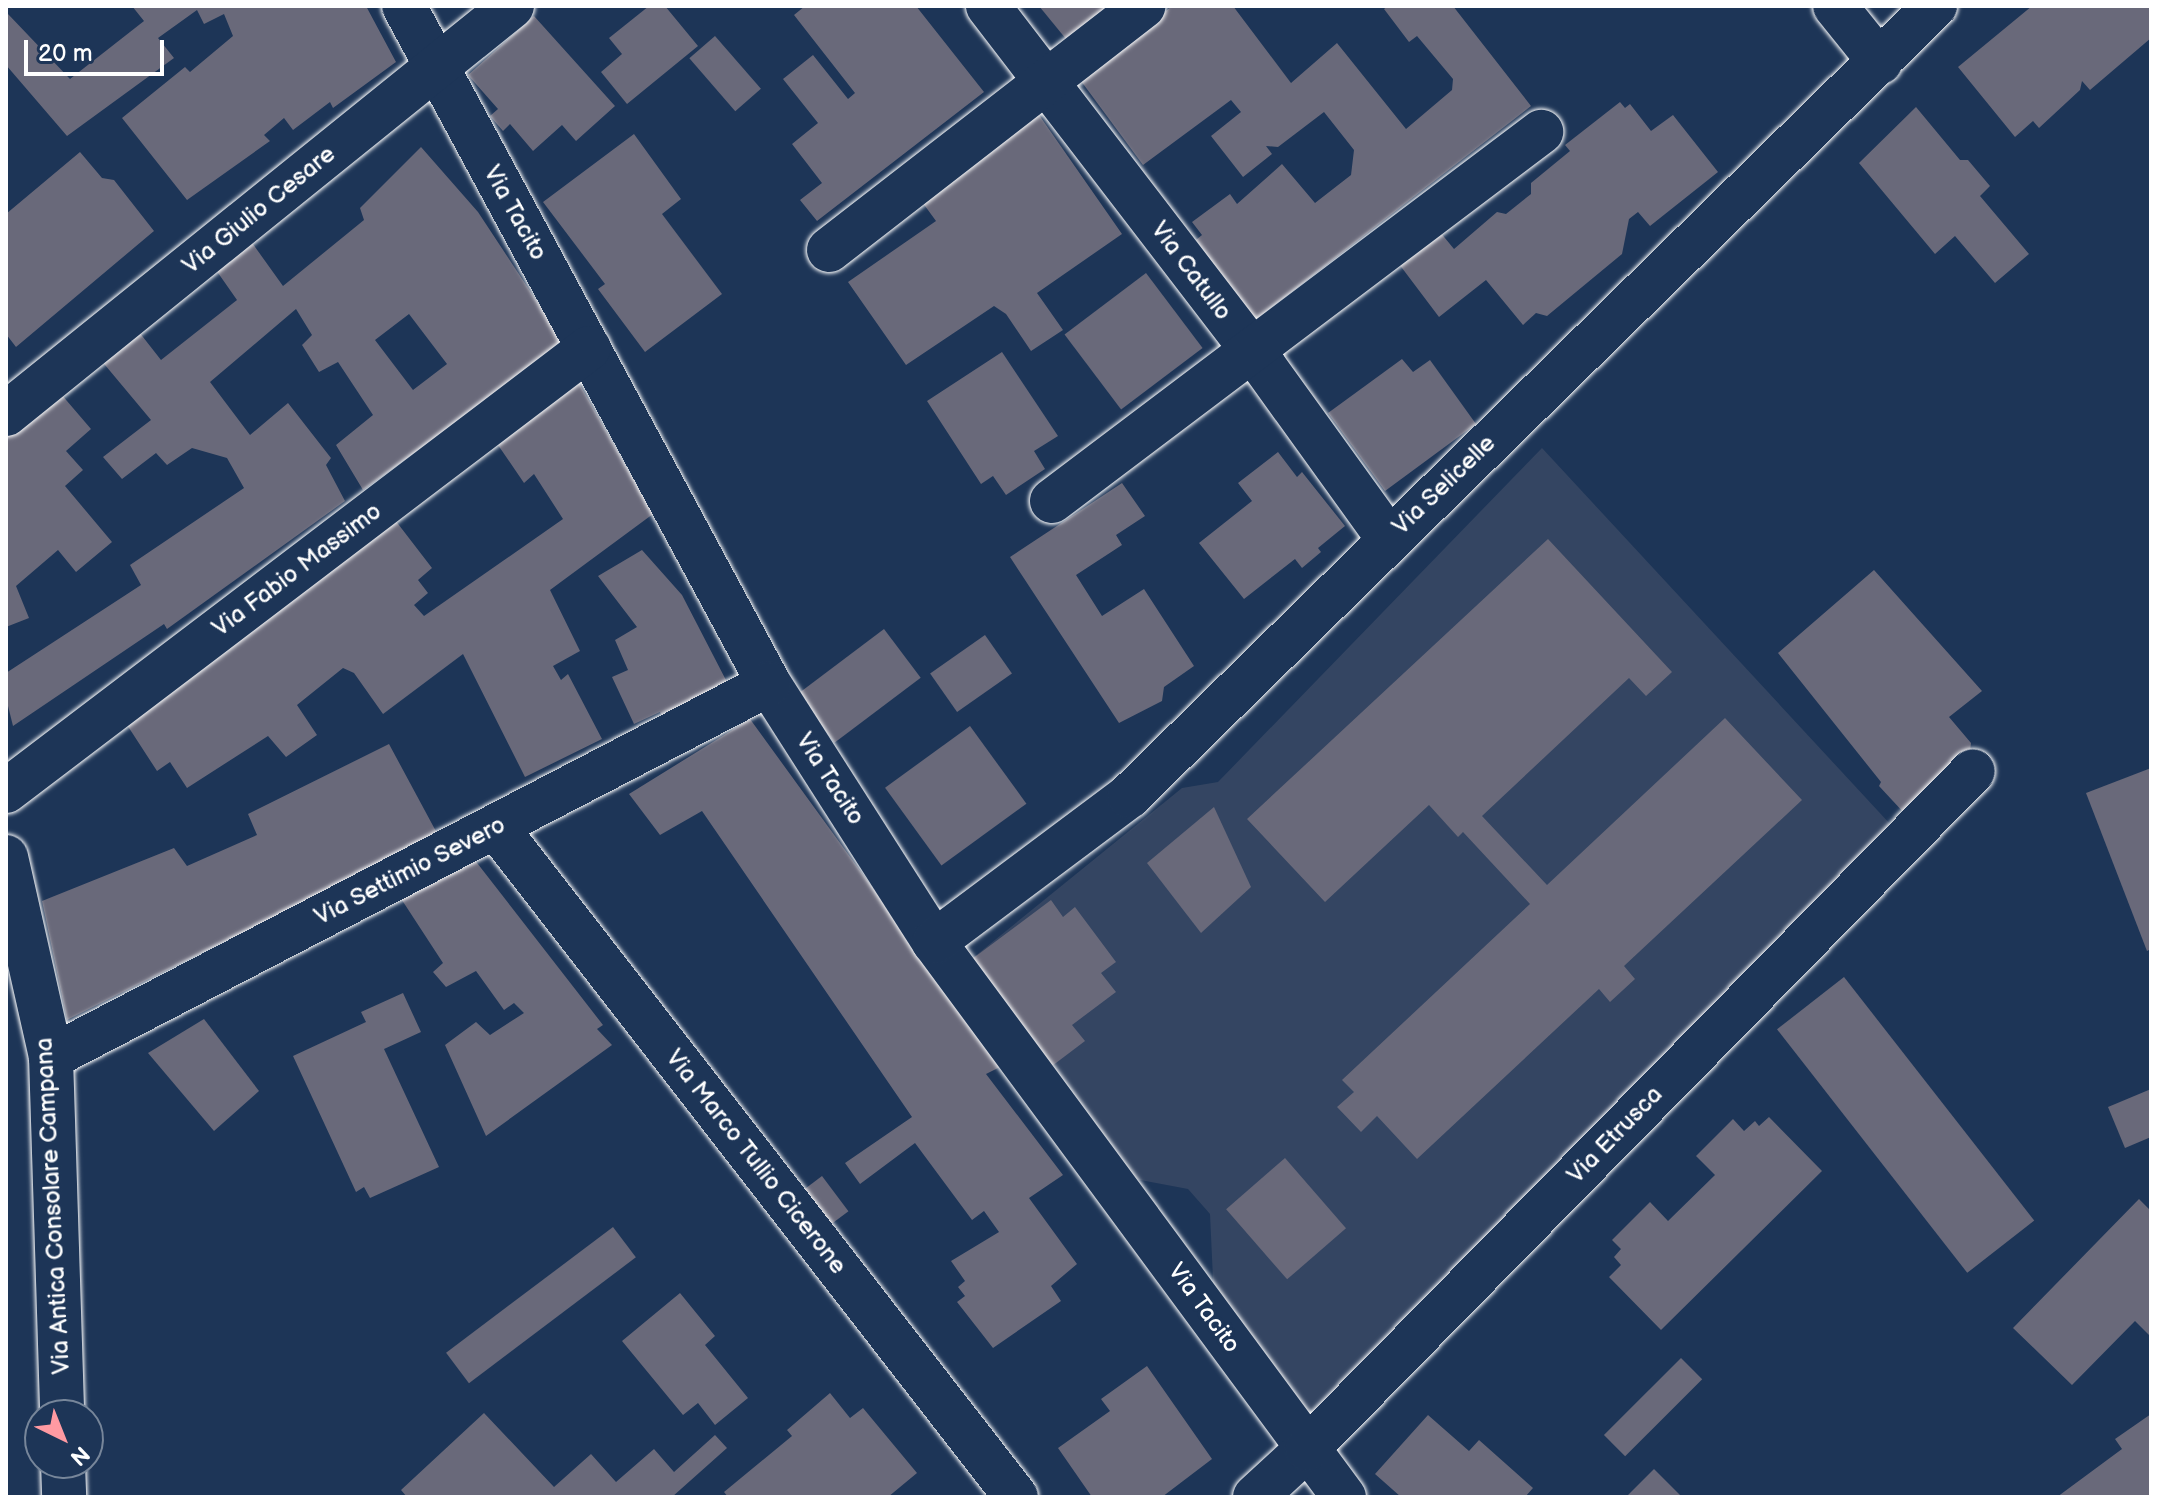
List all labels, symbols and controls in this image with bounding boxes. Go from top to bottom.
scale bar [28,24,168,74]
text: 20 m [38,39,93,68]
street label: Via Giulio Cesare [177,140,341,280]
street label: Via Tacito [477,160,553,266]
street label: Via Catullo [1145,216,1237,326]
street label: Via Selicelle [1387,429,1501,541]
street label: Via Fabio Massimo [207,497,387,643]
street label: Via Tacito [789,727,871,831]
street label: Via Settimio Severo [309,810,511,932]
street label: Via Antica Consolare Campana [30,1037,76,1375]
street label: Via Marco Tullio Cicerone [659,1044,853,1280]
street label: Via Etrusca [1562,1080,1668,1190]
street label: Via Tacito [1162,1257,1246,1359]
north arrow [24,1399,104,1479]
text: N [64,1440,95,1471]

